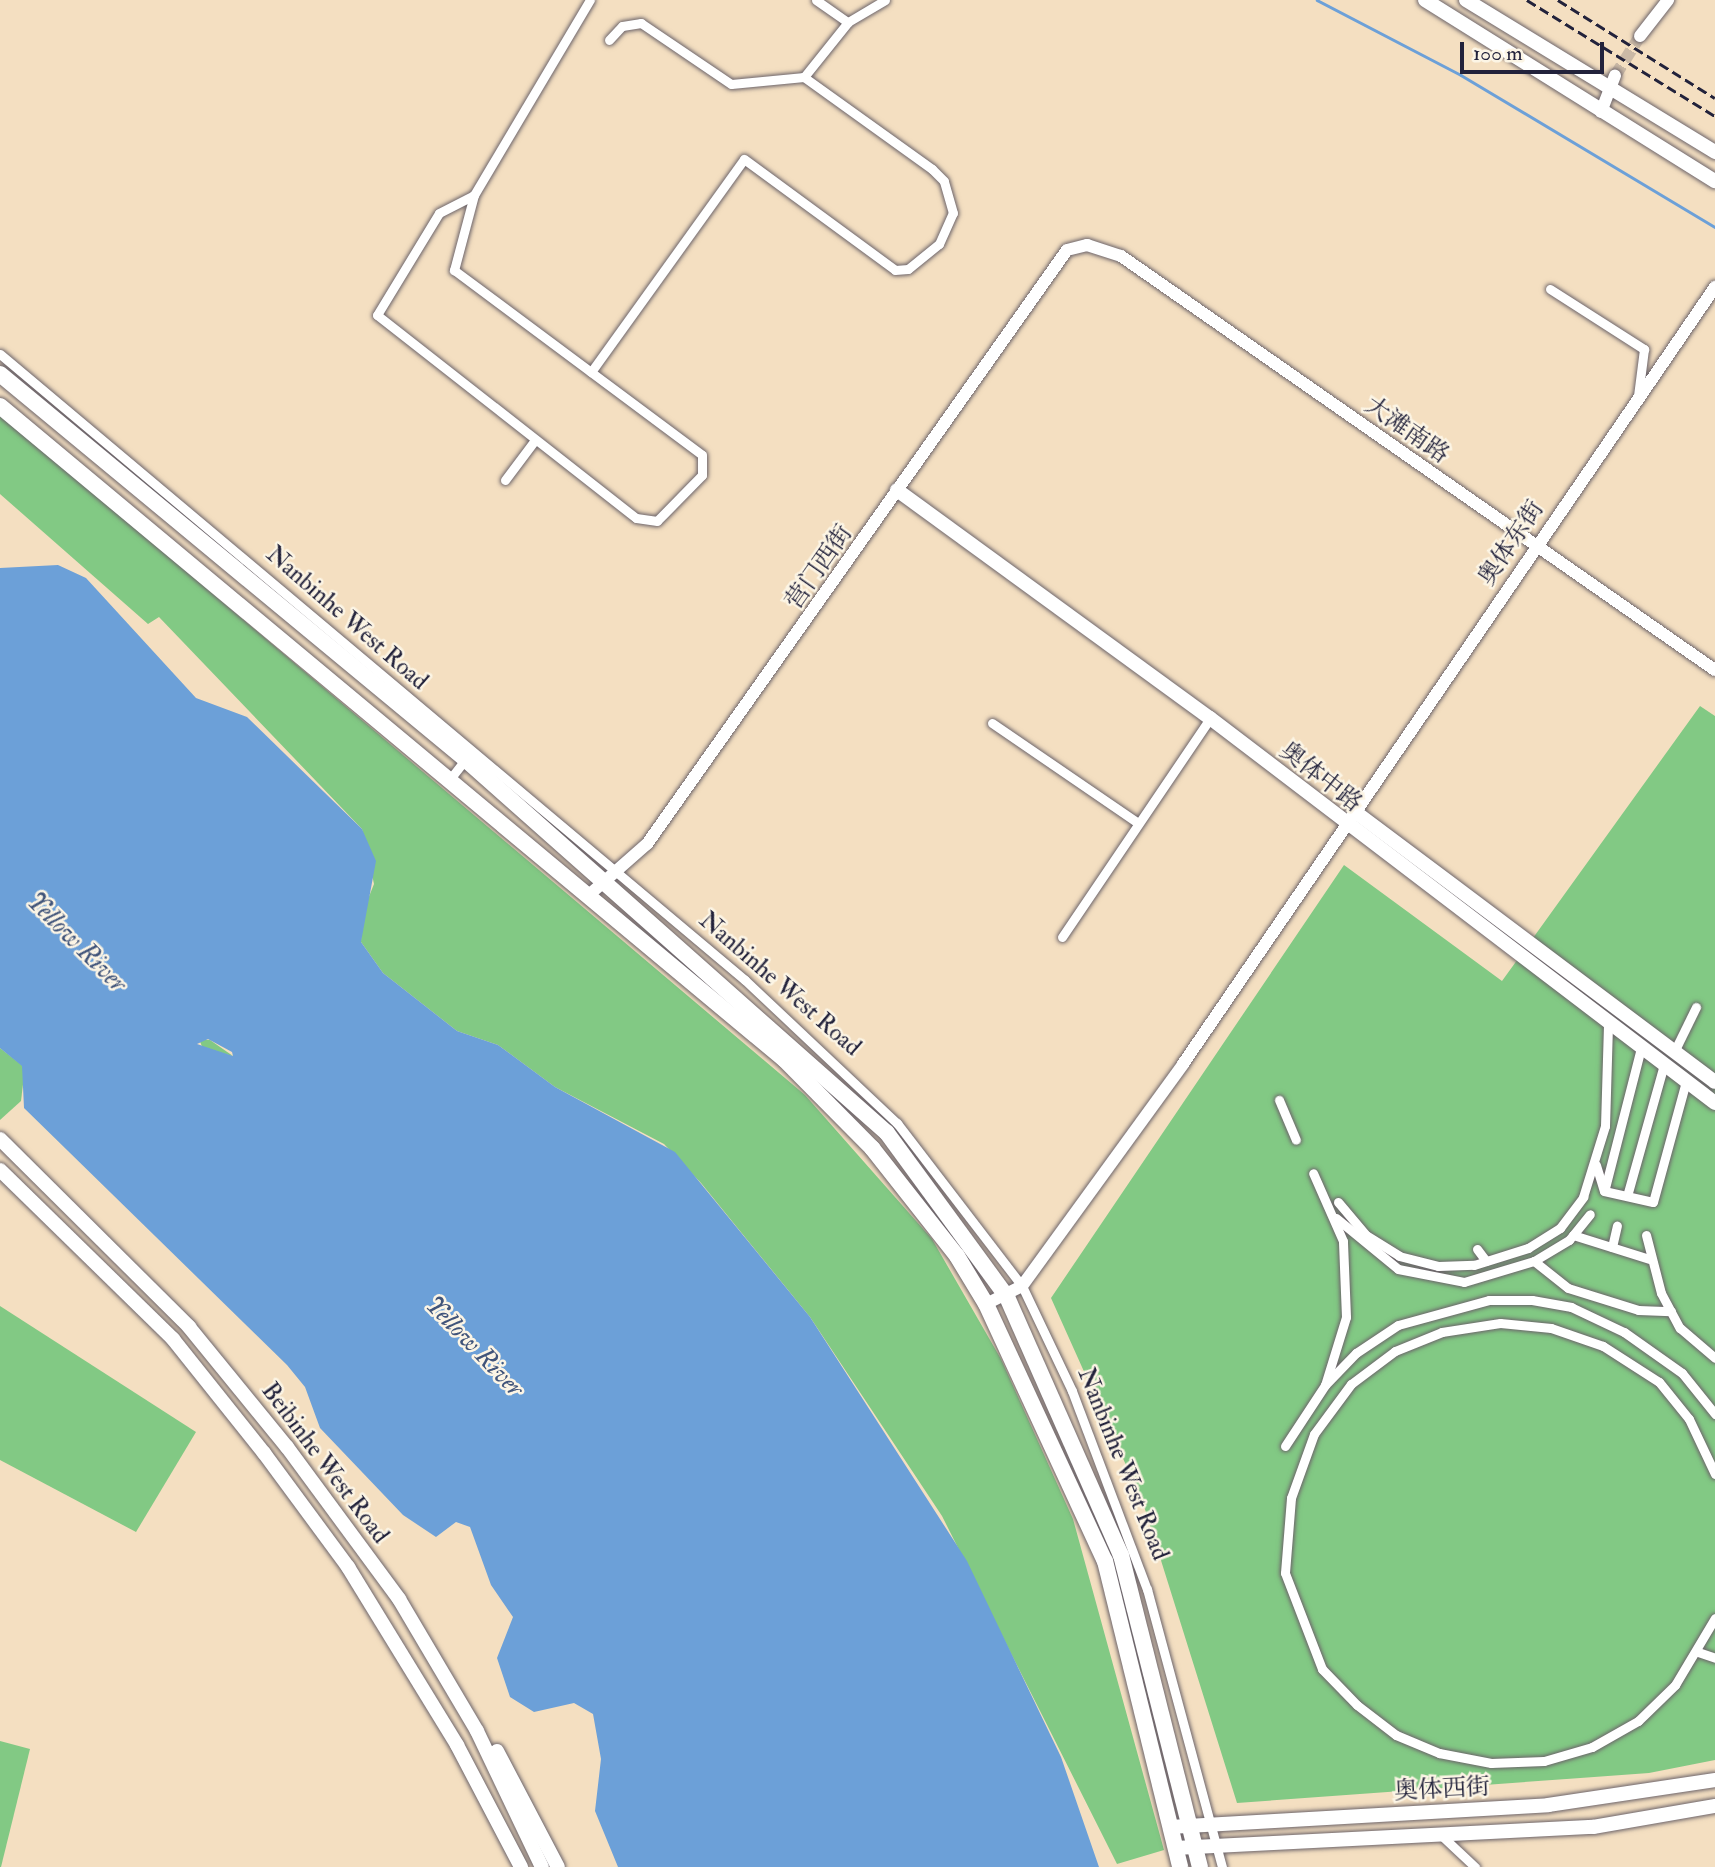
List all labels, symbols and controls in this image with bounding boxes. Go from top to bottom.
scale bar [1463,28,1606,72]
text: 100 m [1473,40,1523,67]
street label: 大滩南路 [1359,391,1455,469]
street label: 奥体东街 [1472,495,1550,591]
street label: 营门西街 [780,519,858,615]
street label: Nanbinhe West Road [260,540,434,696]
street label: 奥体中路 [1274,736,1368,818]
water label: Yellow River [20,887,132,999]
street label: Nanbinhe West Road [693,906,867,1062]
water label: Yellow River [418,1290,530,1404]
street label: Nanbinhe West Road [1071,1364,1175,1564]
street label: Beibinhe West Road [255,1377,395,1549]
street label: 奥体西街 [1393,1772,1491,1806]

